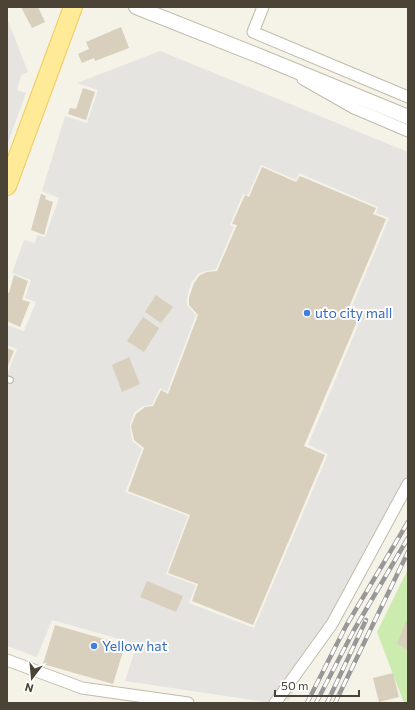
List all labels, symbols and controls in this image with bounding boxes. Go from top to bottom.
place label: uto city mall [315,304,392,321]
marker: uto city mall [302,308,312,318]
place label: Yellow hat [102,637,168,654]
marker: Yellow hat [89,641,99,651]
north arrow [12,658,52,698]
scale bar [275,672,359,698]
text: 50 m [281,678,309,692]
text: N [23,681,35,695]

